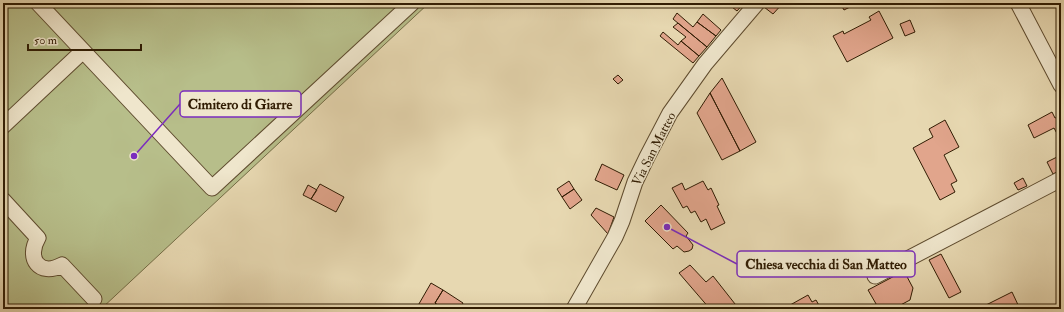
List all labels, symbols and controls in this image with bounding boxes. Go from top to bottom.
scale bar [28,26,141,52]
text: 50 m [34,33,58,48]
callout: Cimitero di Giarre [180,91,301,117]
text: Cimitero di Giarre [188,96,292,113]
street label: Via San Matteo [629,109,679,189]
callout: Chiesa vecchia di San Matteo [737,251,915,277]
text: Chiesa vecchia di San Matteo [745,256,907,273]

